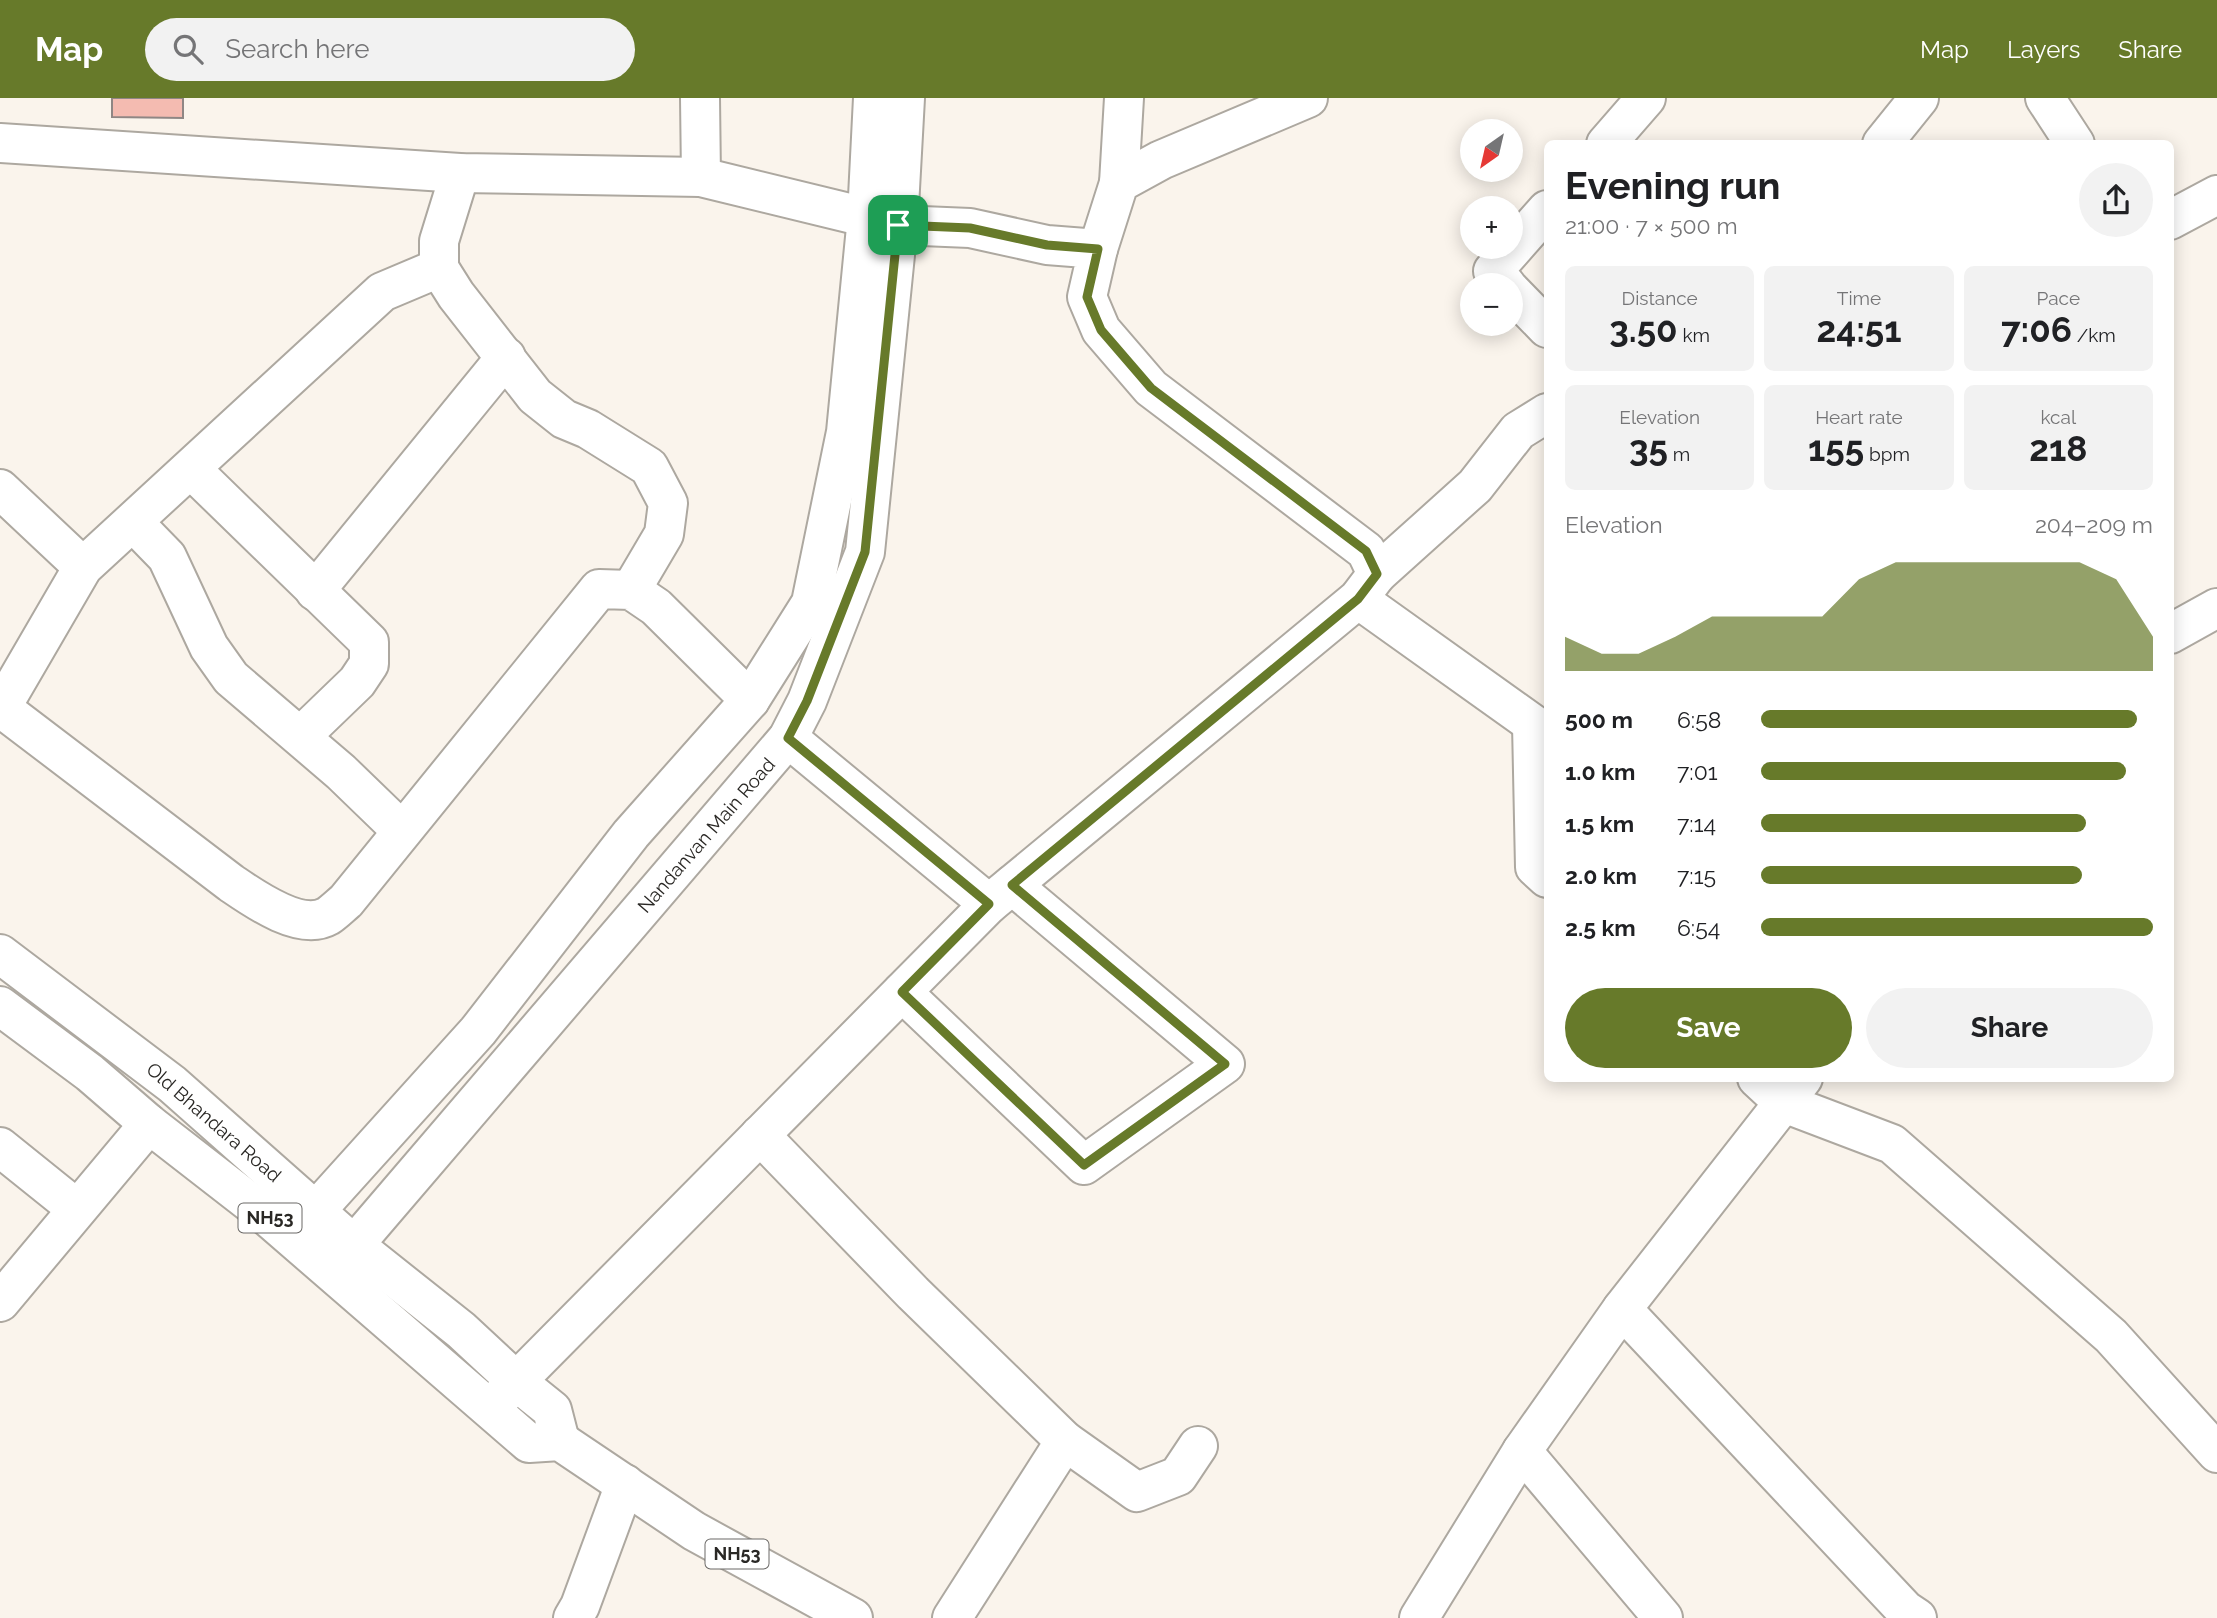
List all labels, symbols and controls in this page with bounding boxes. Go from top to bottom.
search box [145,18,635,81]
text: Map [35,30,103,69]
icon: search [169,30,207,68]
text: Search here [225,34,370,64]
text: Map [1920,35,1969,64]
text: Layers [2007,35,2080,64]
text: Share [2118,35,2182,64]
north arrow [1460,119,1522,182]
map controls [1460,119,1523,336]
text: Evening run [1565,163,1780,208]
button: share [2079,163,2153,237]
pin [868,195,928,255]
button: + [1460,196,1523,259]
icon: arrive [879,206,917,244]
text: 21:00 · 7 × 500 m [1565,212,1738,239]
button: − [1460,273,1523,336]
text: Distance [1622,287,1698,309]
text: Time [1837,287,1881,309]
text: Pace [2037,287,2080,309]
text: 3.50 [1609,309,1678,350]
text: 24:51 [1816,309,1902,350]
text: 7:06 [2001,309,2072,350]
text: km [1678,324,1710,346]
text: /km [2072,324,2116,346]
text: Elevation [1619,406,1700,428]
text: Heart rate [1815,406,1903,428]
text: kcal [2041,406,2076,428]
text: 35 [1629,428,1668,469]
text: 155 [1808,428,1864,469]
text: 218 [2029,428,2087,469]
text: m [1668,443,1690,465]
text: bpm [1864,443,1910,465]
text: Elevation [1565,511,1663,538]
text: 204–209 m [2035,511,2153,538]
text: 500 m [1565,706,1633,733]
text: 6:58 [1677,706,1721,733]
street label: Nandanvan Main Road [633,753,779,917]
text: 1.0 km [1565,758,1635,785]
text: 7:01 [1677,758,1718,785]
text: 1.5 km [1565,810,1634,837]
text: 7:14 [1677,810,1716,837]
text: 2.0 km [1565,862,1637,889]
text: 7:15 [1677,862,1716,889]
text: 2.5 km [1565,914,1636,941]
text: 6:54 [1677,914,1720,941]
button: Save [1565,988,1852,1068]
button: Share [1866,988,2153,1068]
street label: Old Bhandara Road [142,1058,286,1186]
road number: NH53 [238,1204,302,1232]
road number: NH53 [706,1540,768,1568]

